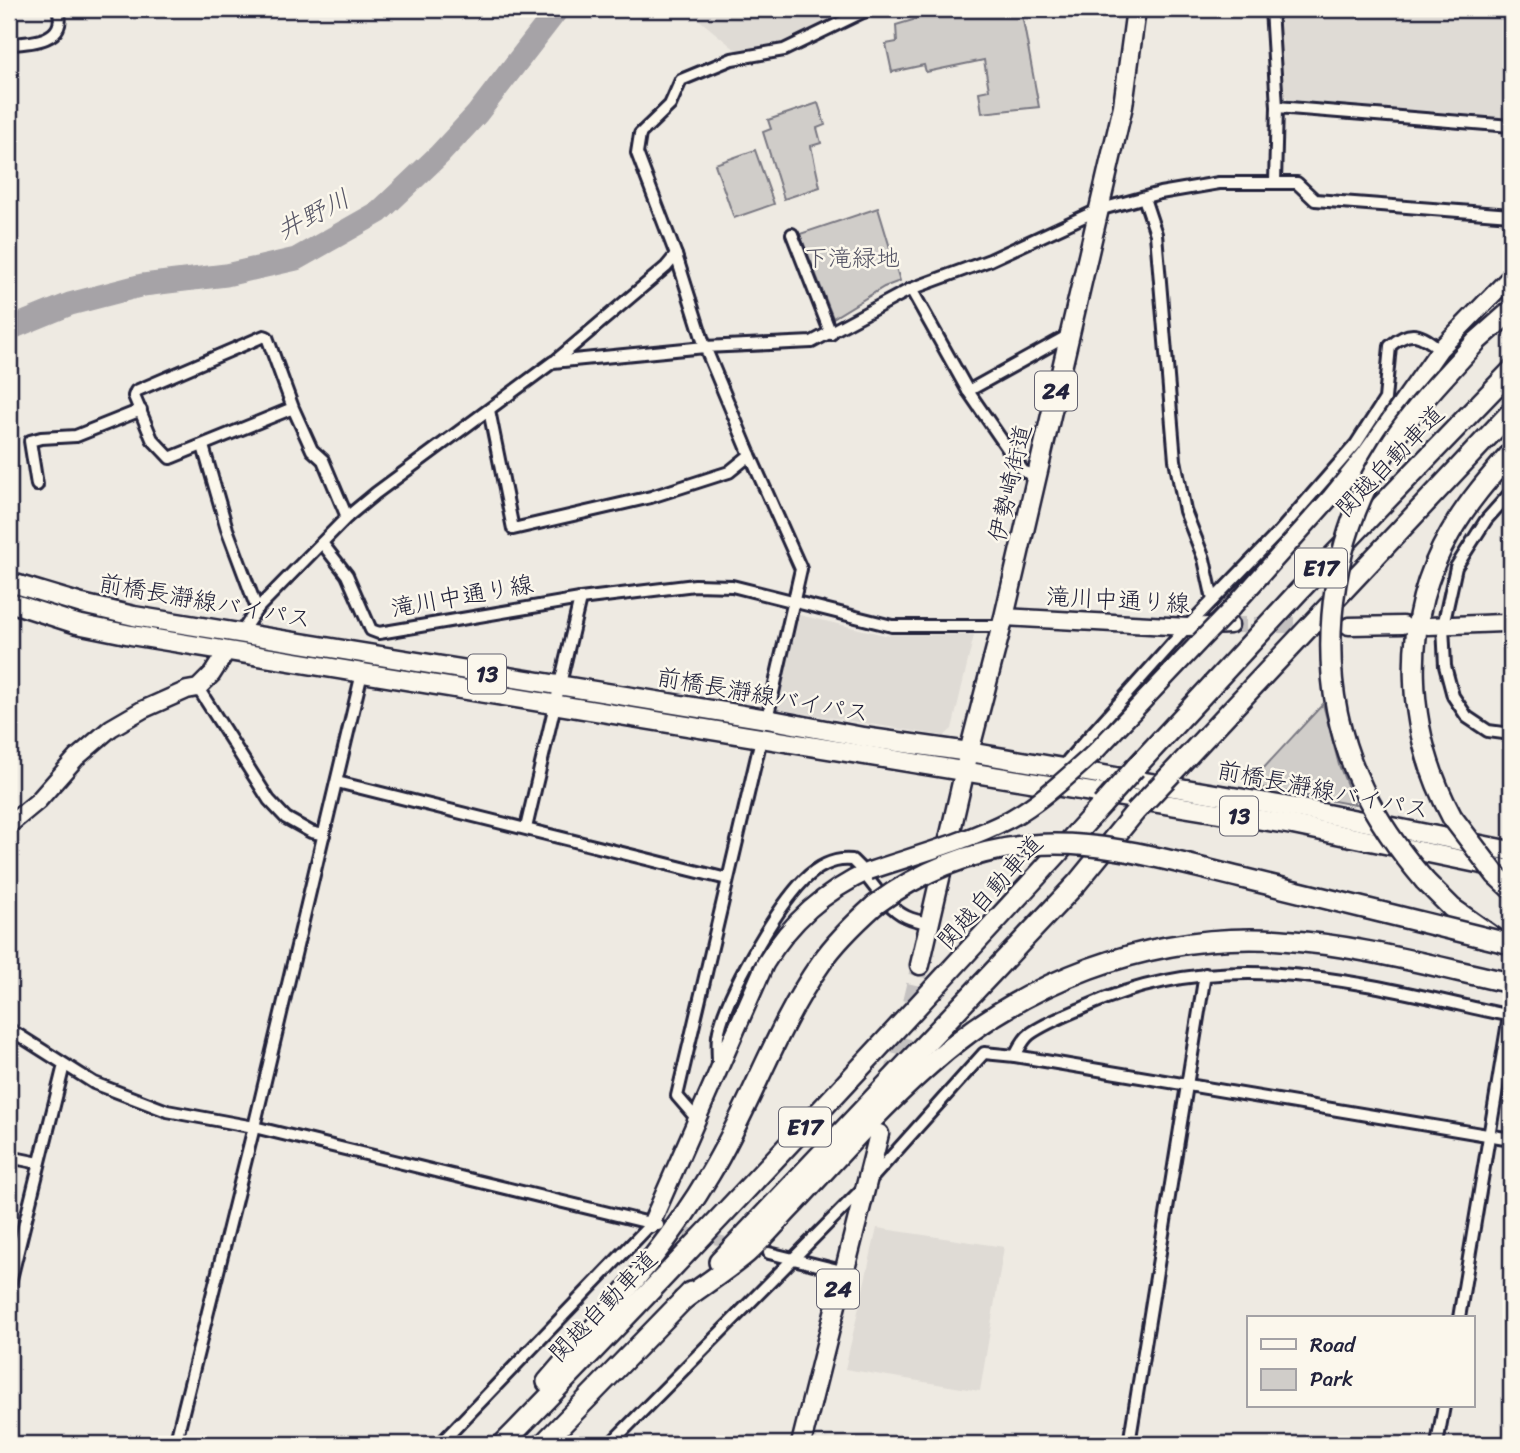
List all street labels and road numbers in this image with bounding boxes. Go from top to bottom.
road number: 24 [1035,372,1077,410]
street label: 関越自動車道 [1325,395,1455,527]
street label: 伊勢崎街道 [976,420,1044,546]
road number: E17 [1295,548,1347,588]
street label: 前橋長瀞線バイパス [95,562,315,640]
street label: 滝川中通り線 [387,563,537,629]
street label: 滝川中通り線 [1045,575,1191,625]
road number: 13 [468,654,506,694]
street label: 前橋長瀞線バイパス [653,656,873,734]
street label: 前橋長瀞線バイパス [1213,749,1433,831]
road number: 13 [1220,796,1258,836]
street label: 関越自動車道 [926,824,1054,960]
road number: E17 [779,1108,831,1146]
street label: 関越自動車道 [538,1240,668,1372]
road number: 24 [817,1270,859,1308]

